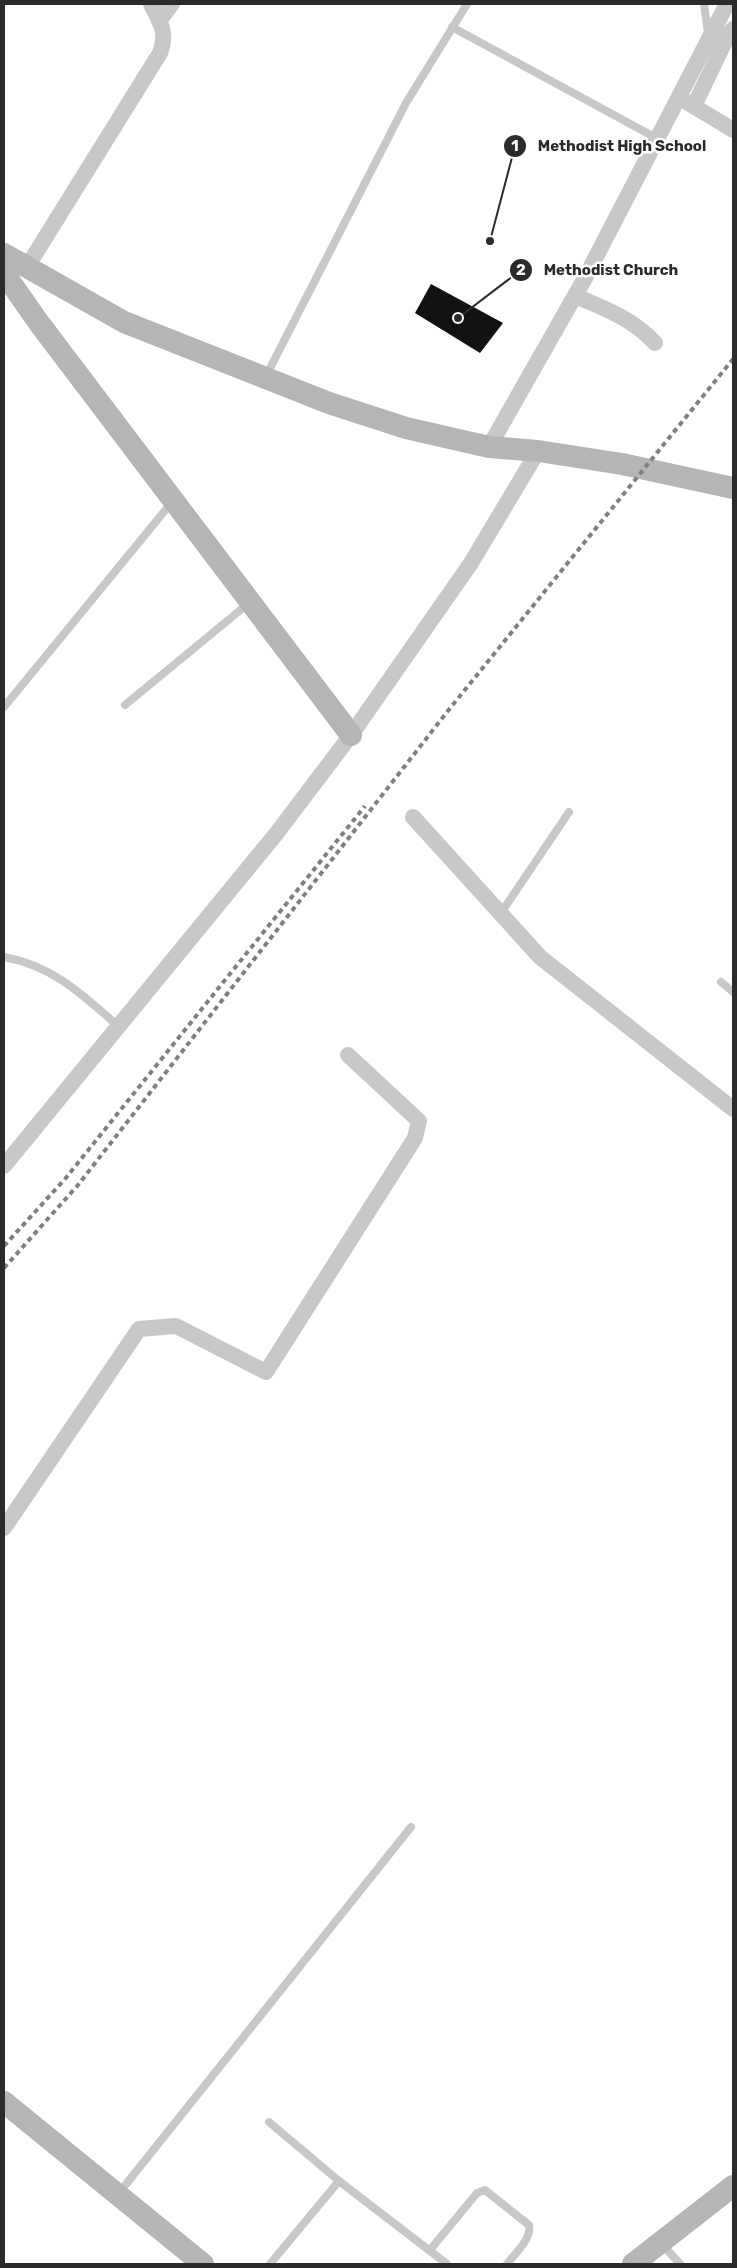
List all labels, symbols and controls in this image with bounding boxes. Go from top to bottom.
callout: Methodist High School [503,131,716,161]
text: 1 [511,137,519,155]
text: Methodist High School [538,137,706,155]
callout: Methodist Church [509,255,688,285]
text: 2 [516,261,526,279]
text: Methodist Church [544,261,678,279]

